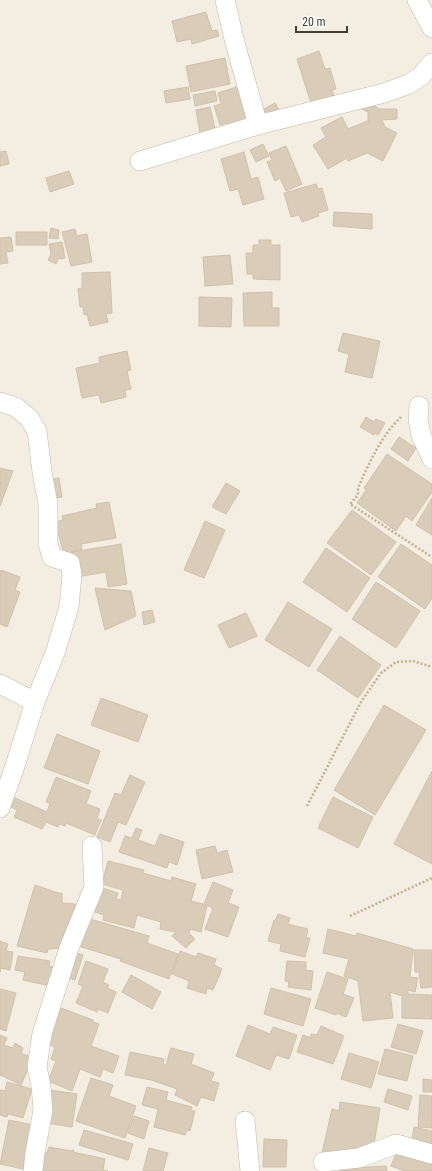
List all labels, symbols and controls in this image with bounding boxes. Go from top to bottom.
scale bar [296,8,347,34]
text: 20 m [302,15,326,29]

